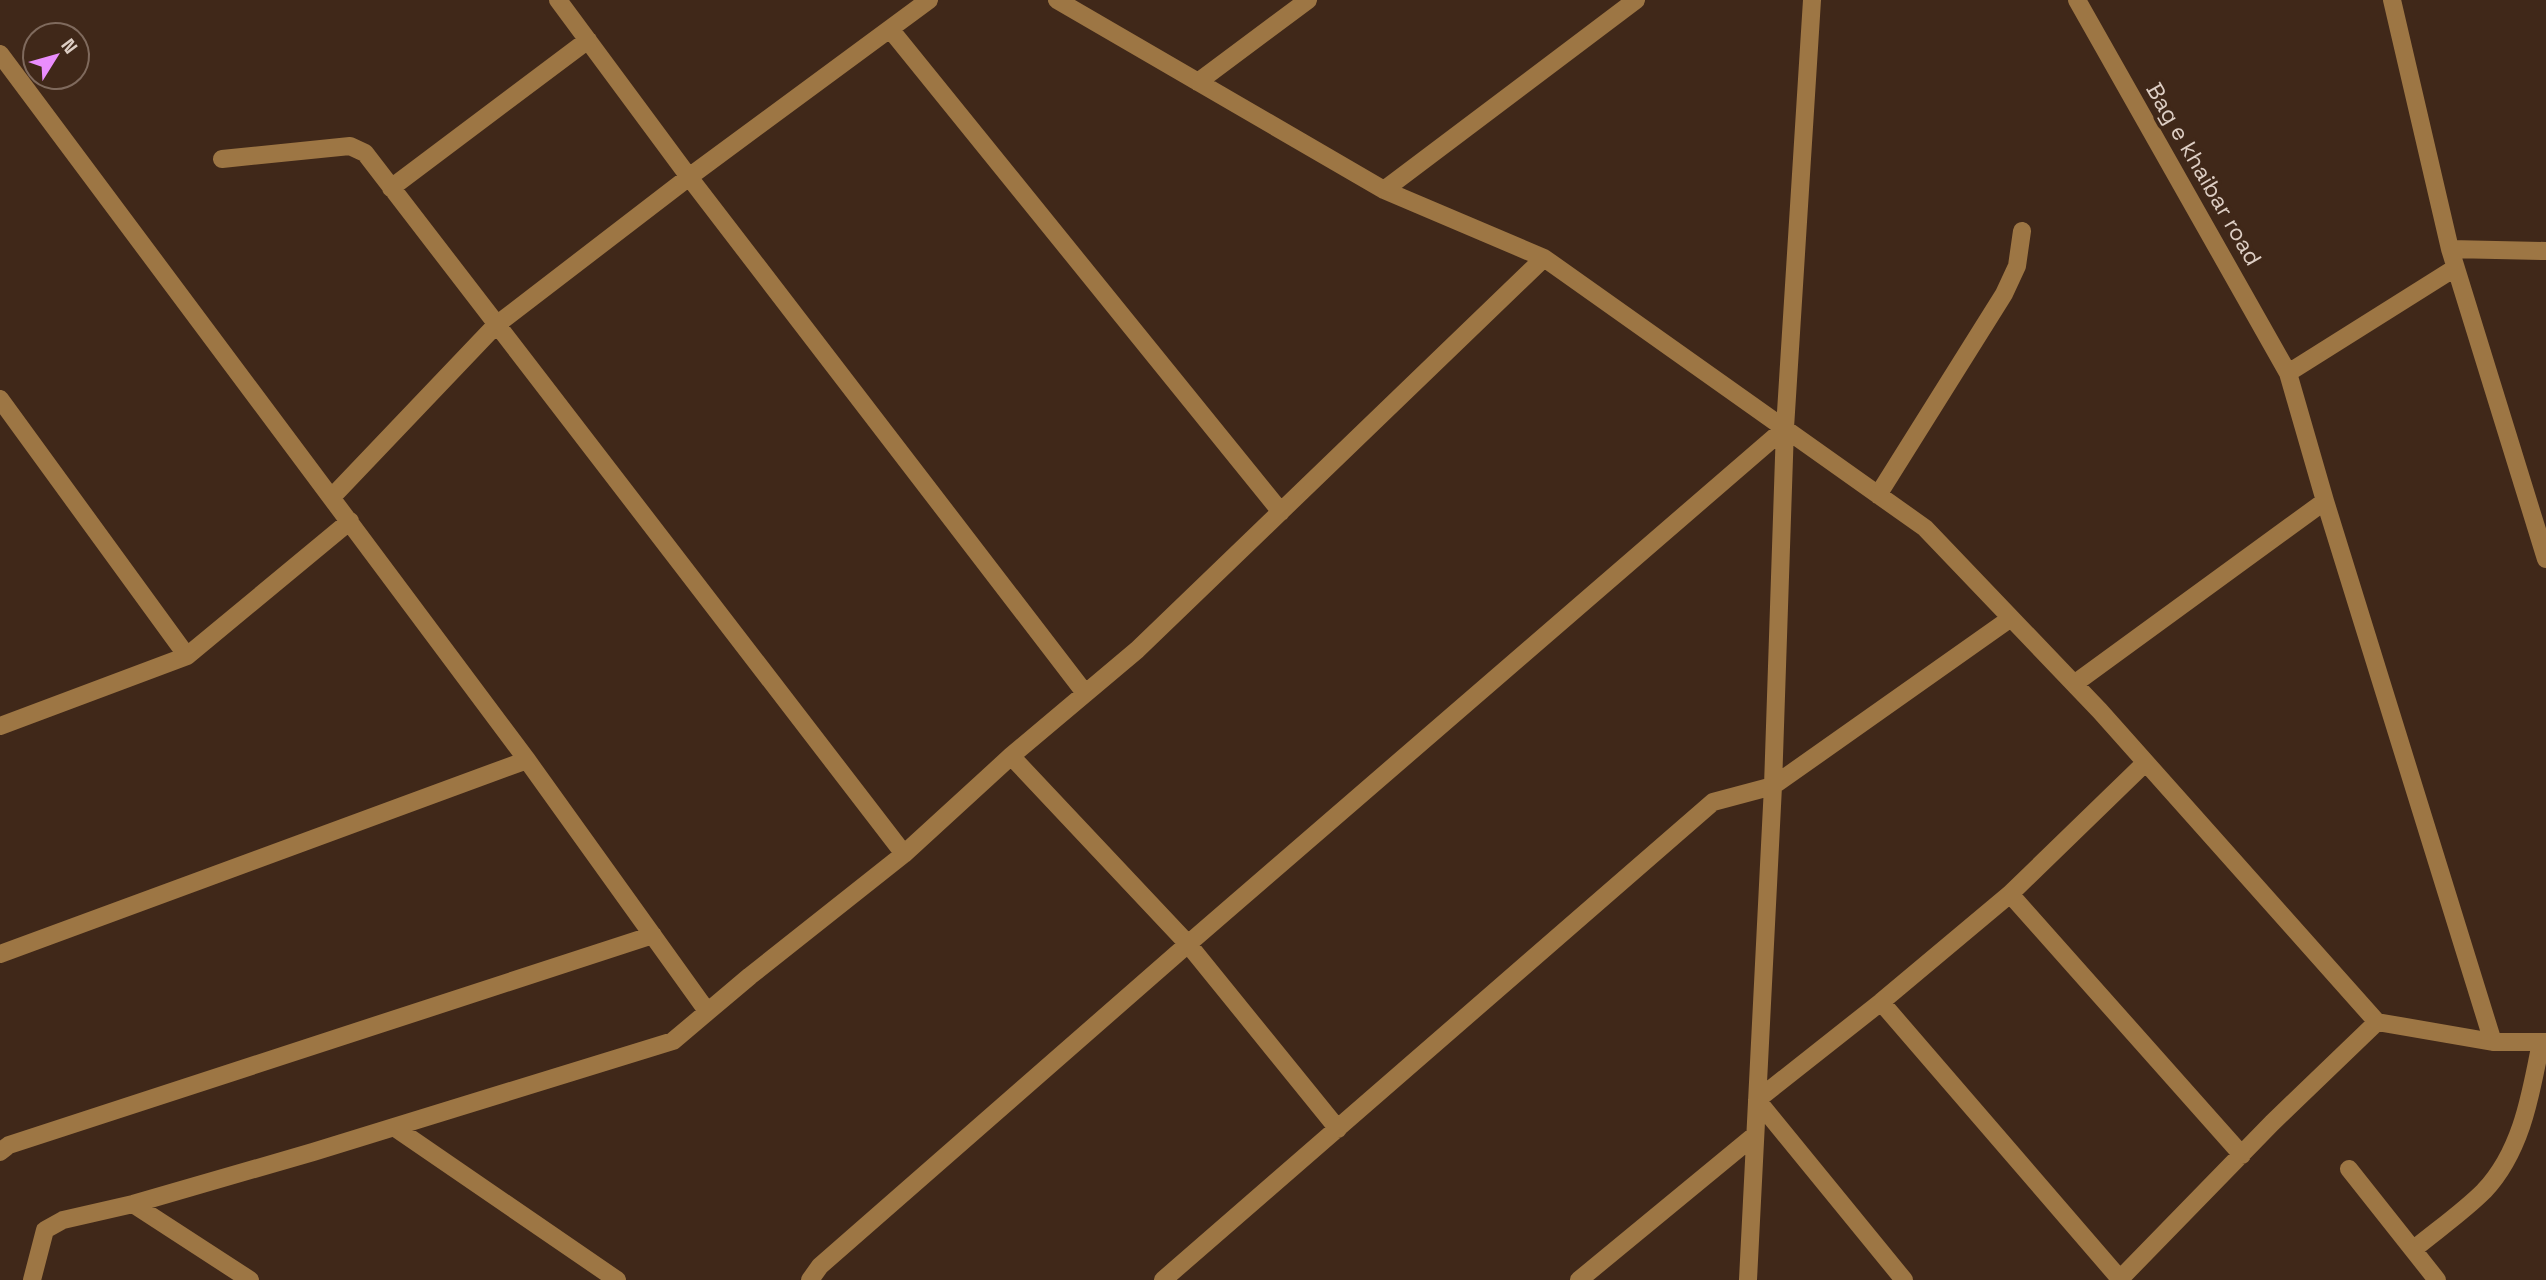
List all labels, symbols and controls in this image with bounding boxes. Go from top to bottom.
north arrow [21,21,91,91]
text: N [55,33,83,59]
street label: Bag e khaibar road [2139,77,2269,271]

